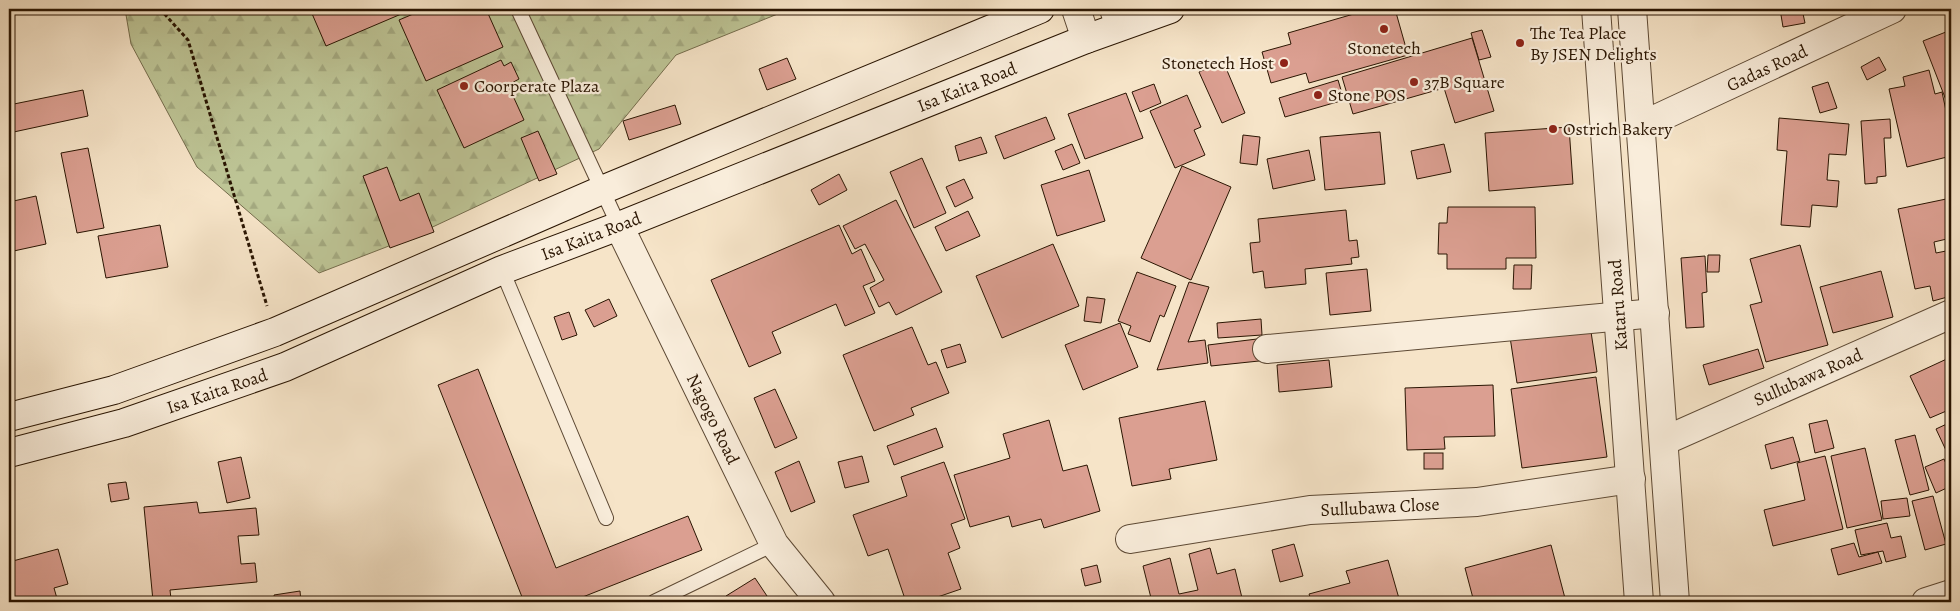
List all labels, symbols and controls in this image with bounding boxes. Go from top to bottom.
place label: The Tea Place By JSEN Delights [1530,21,1657,66]
marker: Stonetech [1378,23,1390,35]
place label: Stonetech [1347,36,1421,60]
marker: The Tea Place By JSEN Delights [1514,37,1526,49]
street label: Gadas Road [1723,39,1812,97]
place label: Stonetech Host [1161,51,1274,75]
street label: Isa Kaita Road [914,56,1021,118]
marker: Stonetech Host [1278,57,1290,69]
place label: 37B Square [1424,70,1505,94]
place label: Coorperate Plaza [474,74,600,98]
marker: 37B Square [1408,76,1420,88]
marker: Coorperate Plaza [458,80,470,92]
place label: Stone POS [1328,83,1406,107]
marker: Stone POS [1312,89,1324,101]
place label: Ostrich Bakery [1563,117,1673,141]
marker: Ostrich Bakery [1547,123,1559,135]
street label: Isa Kaita Road [538,206,645,266]
street label: Kataru Road [1603,258,1633,351]
street label: Sullubawa Road [1750,342,1867,412]
street label: Isa Kaita Road [163,362,271,419]
street label: Nagogo Road [681,370,745,469]
street label: Sullubawa Close [1320,492,1440,522]

